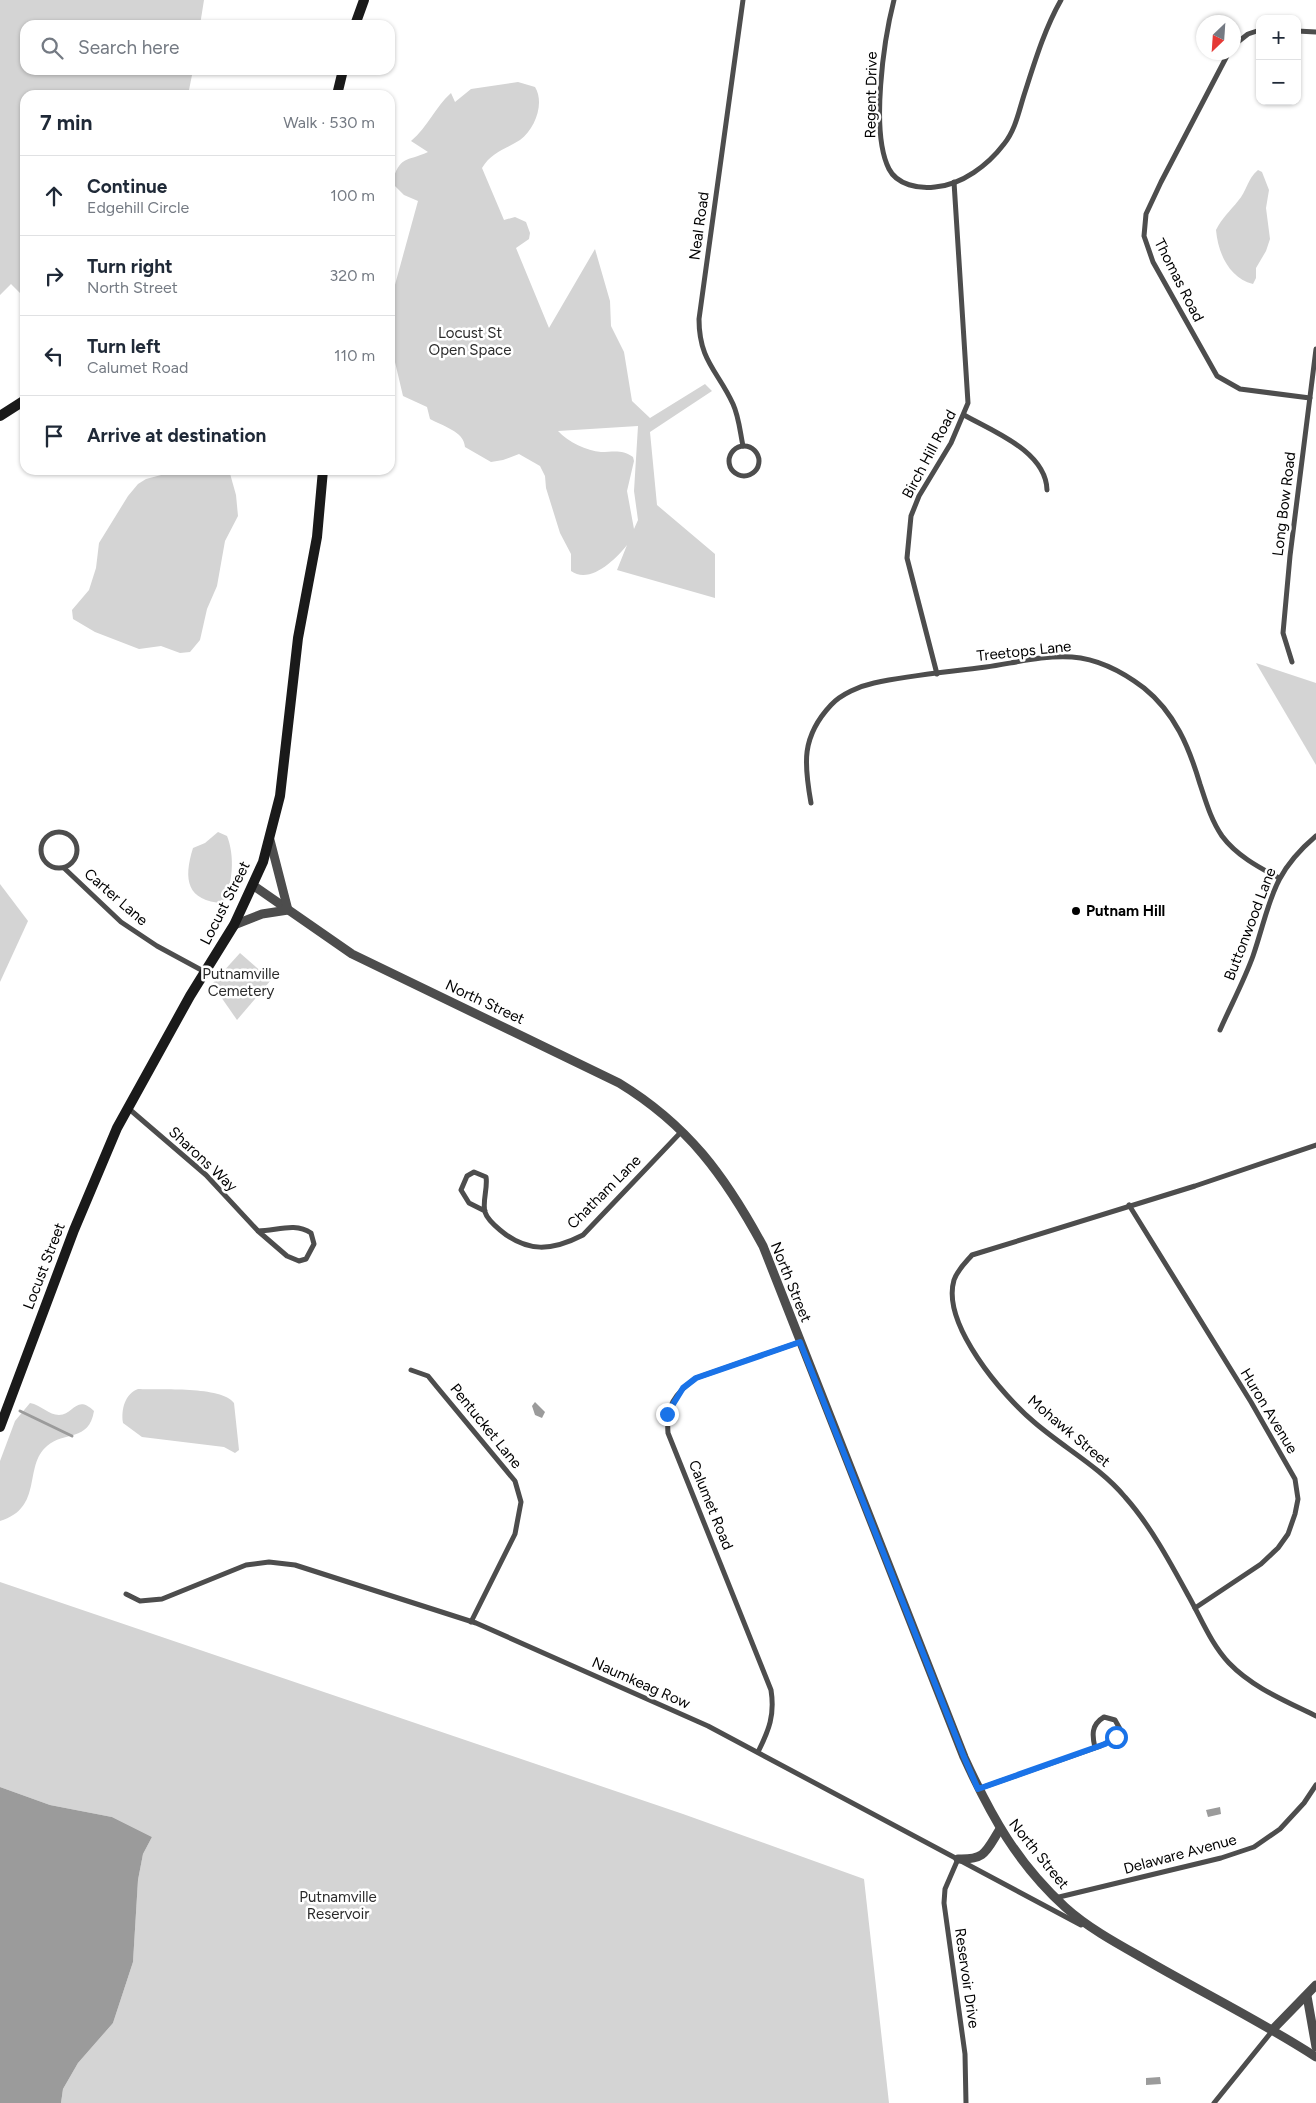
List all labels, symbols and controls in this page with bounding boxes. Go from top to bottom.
north arrow [1196,15,1241,60]
map controls [1256,15,1301,105]
button: + [1256,15,1301,60]
search box [20,20,395,75]
icon: search [38,34,66,62]
text: Search here [78,36,180,59]
street label: Regent Drive [861,51,881,139]
button: − [1256,60,1301,105]
text: 7 min [40,110,92,135]
text: Walk · 530 m [283,113,375,132]
text: Continue [87,175,167,198]
icon: ahead [40,182,68,210]
text: 100 m [330,186,375,205]
street label: Neal Road [685,191,713,261]
text: Edgehill Circle [87,198,189,217]
street label: Thomas Road [1150,235,1208,325]
text: Turn right [87,255,173,278]
icon: right [40,262,68,290]
text: 320 m [330,266,375,285]
text: North Street [87,278,178,297]
park label: Locust St Open Space [429,324,511,359]
text: Turn left [87,335,161,358]
icon: left [40,342,68,370]
text: 110 m [334,346,375,365]
text: Calumet Road [87,358,188,377]
street label: Birch Hill Road [898,407,960,501]
icon: arrive [40,422,68,450]
text: Arrive at destination [87,424,266,447]
street label: Long Bow Road [1269,451,1299,557]
street label: Treetops Lane [976,637,1072,665]
street label: Locust Street [196,858,254,948]
street label: Carter Lane [81,865,151,929]
street label: Buttonwood Lane [1220,865,1280,983]
place label: Putnam Hill [1086,902,1165,920]
marker: Putnam Hill [1070,905,1082,917]
park label: Putnamville Cemetery [202,965,280,1000]
street label: North Street [443,976,528,1028]
street label: Sharons Way [165,1123,241,1195]
street label: Chatham Lane [563,1151,645,1233]
street label: Locust Street [19,1220,69,1312]
street label: North Street [767,1239,815,1325]
street label: Huron Avenue [1237,1365,1301,1457]
street label: Pentucket Lane [446,1380,526,1472]
street label: Mohawk Street [1024,1391,1114,1471]
route end [656,1403,679,1426]
street label: Calumet Road [685,1458,737,1552]
street label: Naumkeag Row [589,1653,693,1713]
route start [1105,1726,1128,1749]
street label: North Street [1005,1815,1073,1893]
street label: Delaware Avenue [1122,1830,1238,1878]
park label: Putnamville Reservoir [299,1888,377,1923]
street label: Reservoir Drive [951,1927,983,2029]

